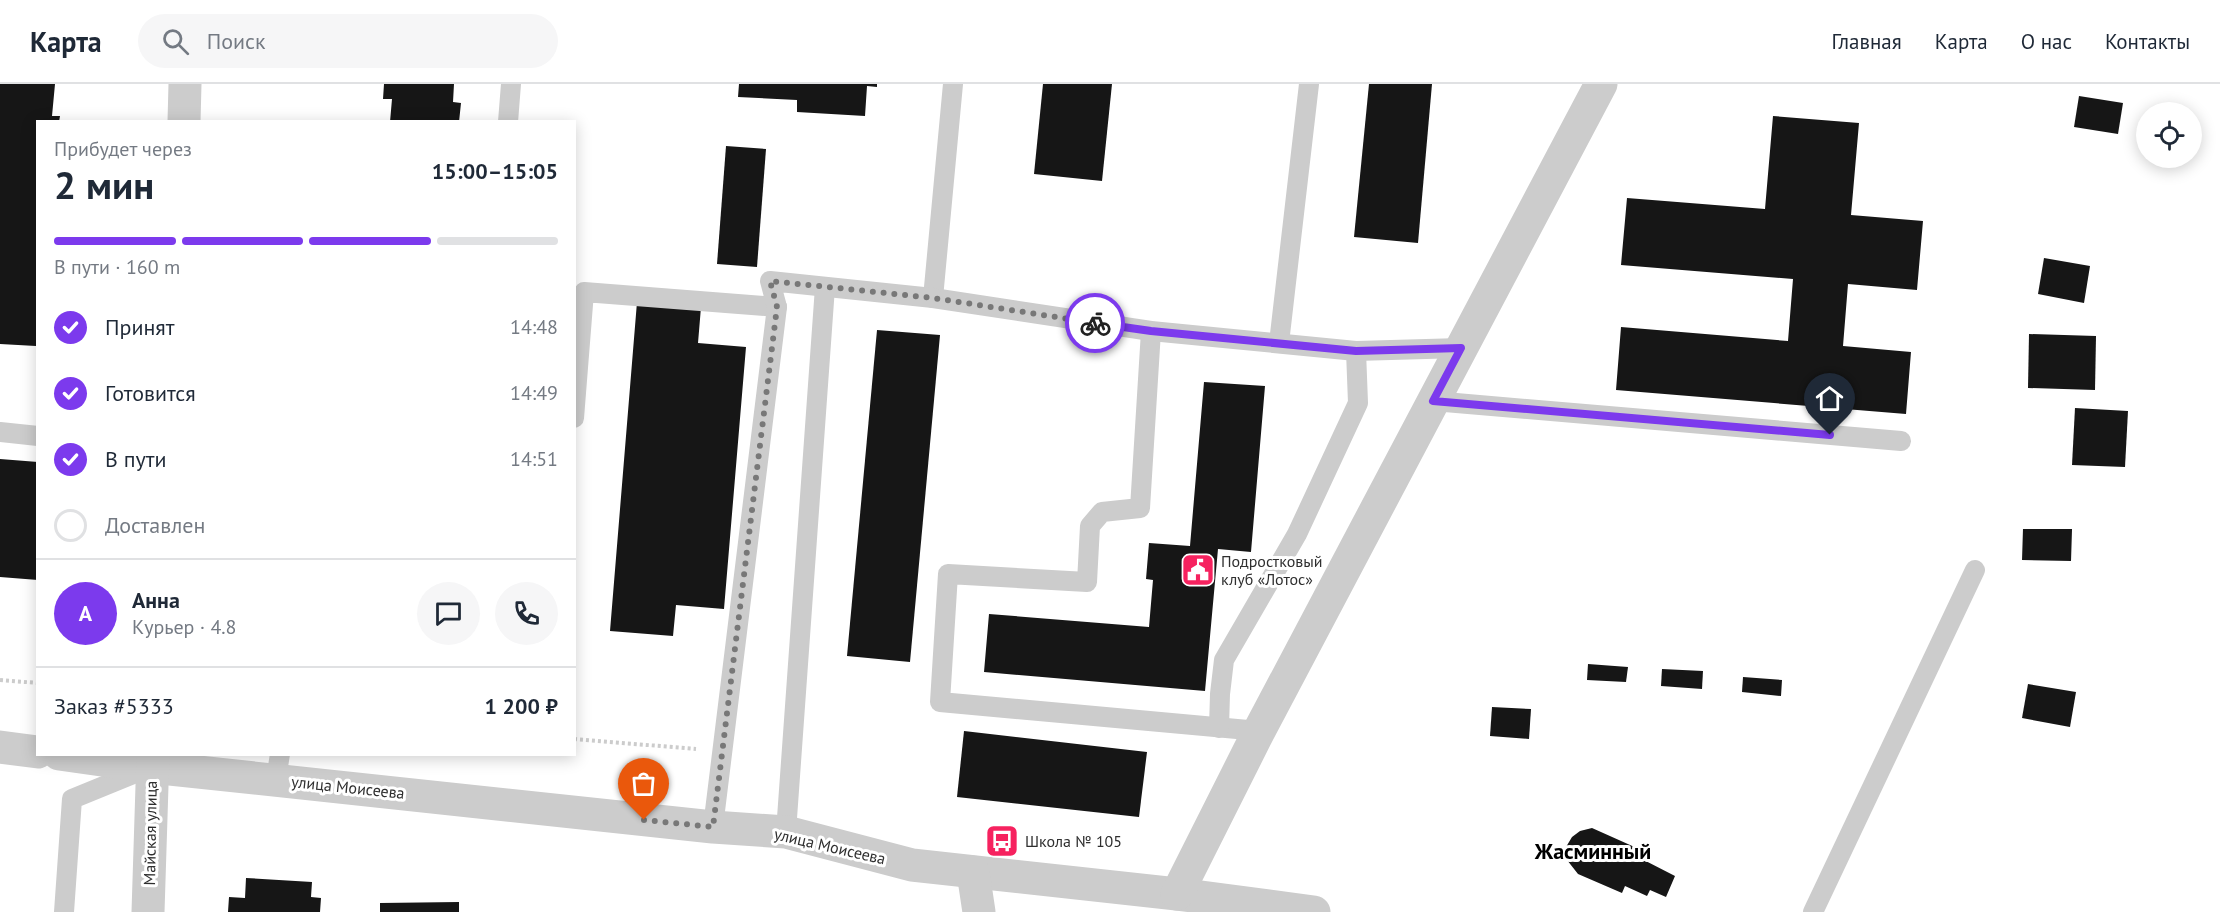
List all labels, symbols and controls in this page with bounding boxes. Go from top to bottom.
search box [138,14,558,68]
text: Карта [30,23,102,60]
icon: search [159,25,192,58]
text: Поиск [207,27,266,55]
text: Главная [1831,28,1902,55]
text: Карта [1935,28,1988,55]
text: О нас [2021,28,2072,55]
text: Контакты [2105,28,2190,55]
map controls [2136,102,2202,168]
button: locate [2136,102,2202,168]
text: Прибудет через [54,136,192,162]
text: 15:00–15:05 [432,157,558,185]
text: 2 мин [54,159,154,210]
text: В пути · 160 m [54,254,180,280]
courier [1065,293,1125,353]
icon: bike [1079,307,1112,340]
icon: check [54,311,87,344]
text: Принят [105,313,175,341]
text: 14:48 [510,314,558,340]
pin [1804,373,1855,435]
icon: check [54,377,87,410]
text: Готовится [105,379,196,407]
text: 14:49 [510,380,558,406]
icon: home [1813,382,1846,415]
icon: check [54,443,87,476]
text: В пути [105,445,167,473]
text: 14:51 [510,446,558,472]
text: Доставлен [105,511,205,539]
place label: Подростковый клуб «Лотос» [1221,551,1323,589]
public building icon: Подростковый клуб «Лотос» [1180,552,1216,588]
button: chat [417,582,480,645]
button: phone [495,582,558,645]
text: Анна [132,586,180,614]
text: А [79,599,92,627]
text: Курьер · 4.8 [132,614,236,640]
text: Заказ #5333 [54,692,174,720]
text: 1 200 ₽ [484,692,558,720]
pin [618,758,669,820]
icon: bag [627,767,660,800]
street label: улица Моисеева [290,771,406,803]
street label: Майская улица [139,780,161,886]
street label: улица Моисеева [772,823,888,869]
bus stop icon: Школа № 105 [984,823,1020,859]
place label: Школа № 105 [1025,831,1122,851]
district label: Жасминный [1534,837,1651,865]

